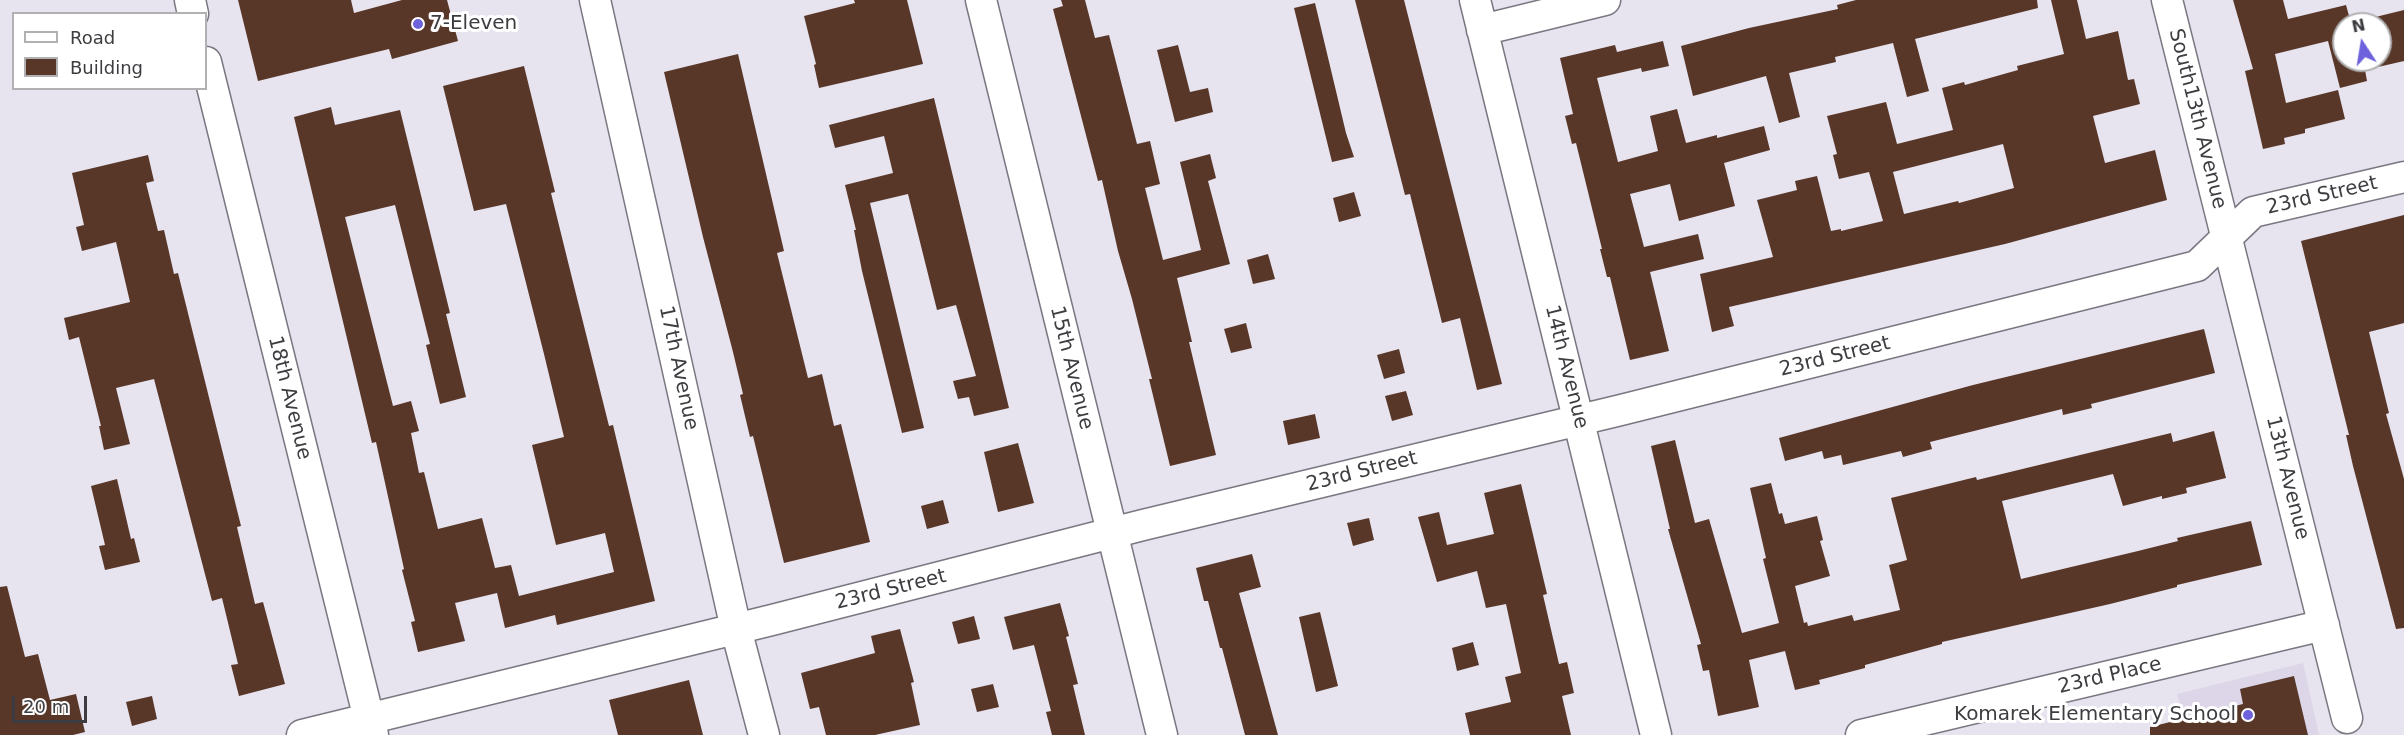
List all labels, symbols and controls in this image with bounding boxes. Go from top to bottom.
legend [12,12,207,90]
place label: 7-Eleven [430,12,517,36]
north arrow [2332,12,2392,72]
text: N [2350,15,2367,37]
marker: 7-Eleven [411,17,425,31]
street label: South13th Avenue [2163,26,2231,212]
text: Road [70,27,115,48]
text: Building [70,57,143,78]
street label: 23rd Street [2264,172,2380,220]
street label: 14th Avenue [1539,303,1593,431]
street label: 17th Avenue [653,304,703,432]
street label: 15th Avenue [1044,304,1098,432]
street label: 23rd Street [1777,332,1893,382]
street label: 18th Avenue [262,334,316,462]
street label: 13th Avenue [2260,414,2314,542]
street label: 23rd Street [1304,447,1420,497]
street label: 23rd Street [833,565,949,615]
street label: 23rd Place [2056,652,2164,700]
scale bar [15,684,90,722]
text: 20 m [23,696,69,717]
place label: Komarek Elementary School [1954,703,2236,727]
marker: Komarek Elementary School [2241,708,2255,722]

